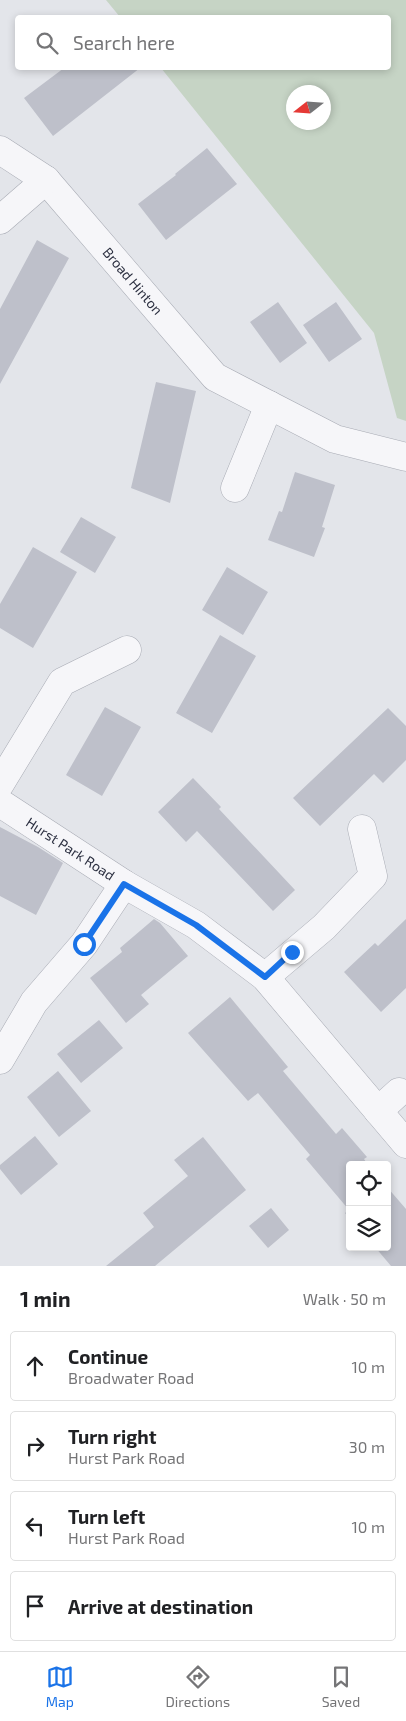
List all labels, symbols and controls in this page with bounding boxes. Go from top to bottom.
search box [15,15,391,70]
icon: search [33,29,61,57]
text: Search here [73,31,175,54]
north arrow [286,85,331,130]
street label: Broad Hinton [99,244,167,318]
street label: Hurst Park Road [23,813,118,884]
route start [73,933,96,956]
route end [281,941,304,964]
map controls [346,1161,391,1251]
button: locate [346,1161,391,1206]
button: layers [346,1206,391,1251]
text: 1 min [20,1286,71,1311]
text: Walk · 50 m [303,1289,386,1308]
text: Continue [68,1345,148,1368]
icon: ahead [21,1352,49,1380]
text: 10 m [351,1357,385,1376]
text: Broadwater Road [68,1368,194,1387]
text: Turn right [68,1425,156,1448]
icon: right [21,1432,49,1460]
text: 30 m [349,1437,385,1456]
text: Hurst Park Road [68,1448,185,1467]
text: Turn left [68,1505,145,1528]
icon: left [21,1512,49,1540]
text: 10 m [351,1517,385,1536]
text: Hurst Park Road [68,1528,185,1547]
icon: arrive [21,1592,49,1620]
text: Arrive at destination [68,1595,253,1618]
tab: Map [46,1663,74,1710]
tab: Directions [166,1663,230,1710]
tab: Saved [322,1663,360,1710]

